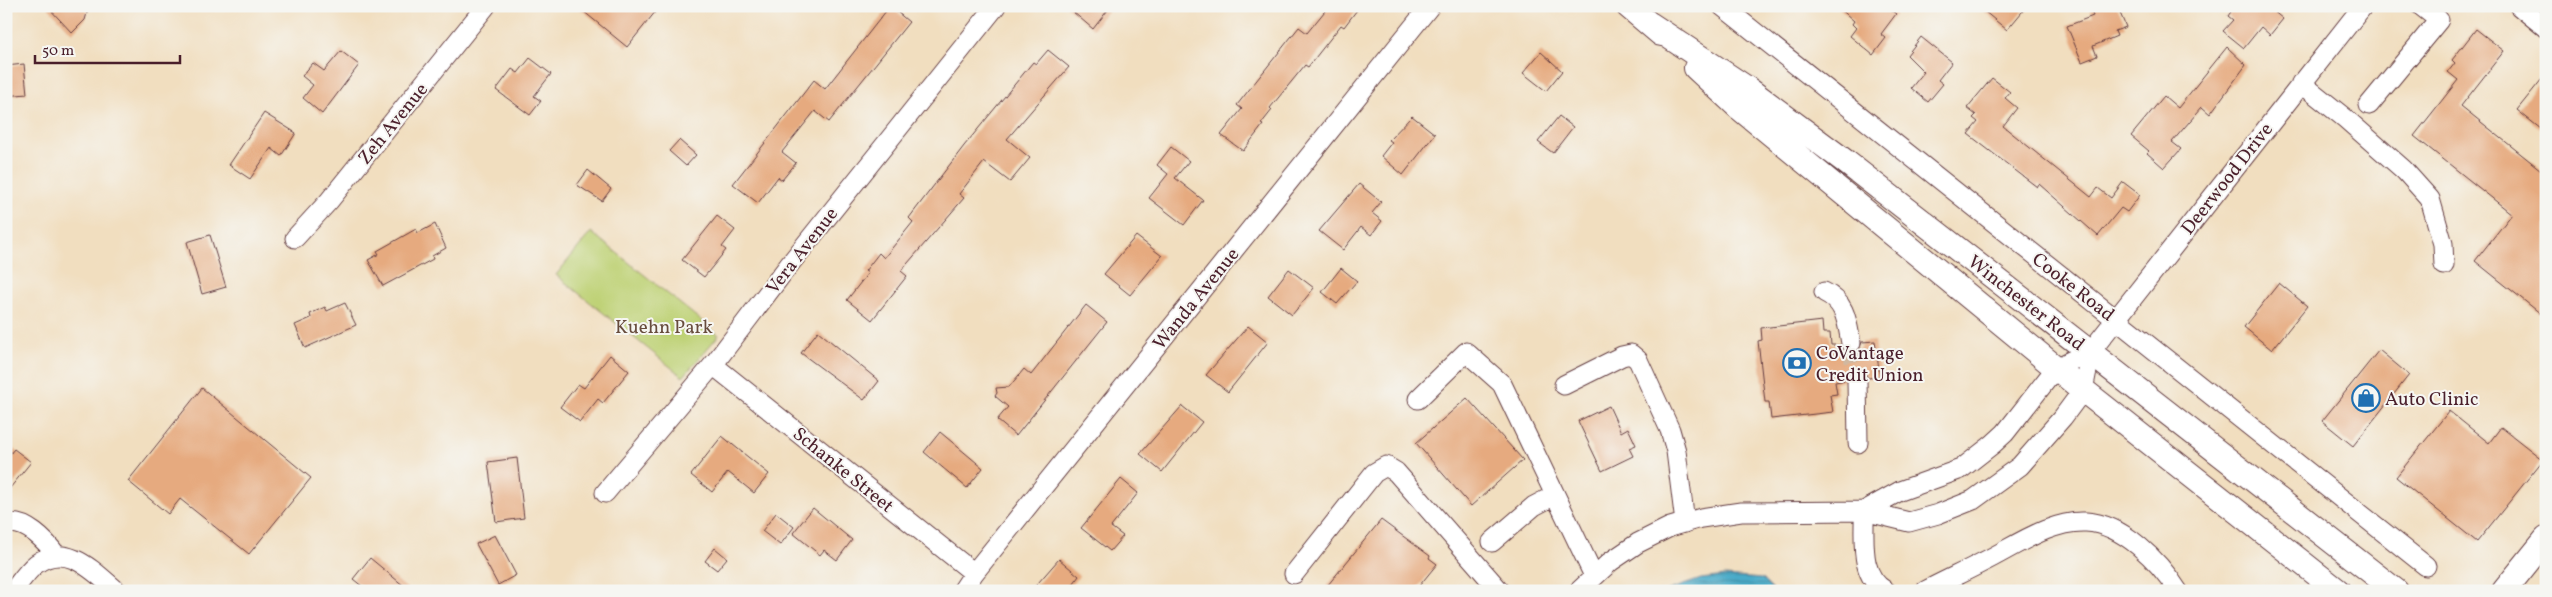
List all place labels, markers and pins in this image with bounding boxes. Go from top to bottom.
place label: CoVantage Credit Union [1816,341,1924,389]
bank icon: CoVantage Credit Union [1782,348,1812,378]
shop icon: Auto Clinic [2351,383,2381,413]
place label: Auto Clinic [2385,387,2478,413]

